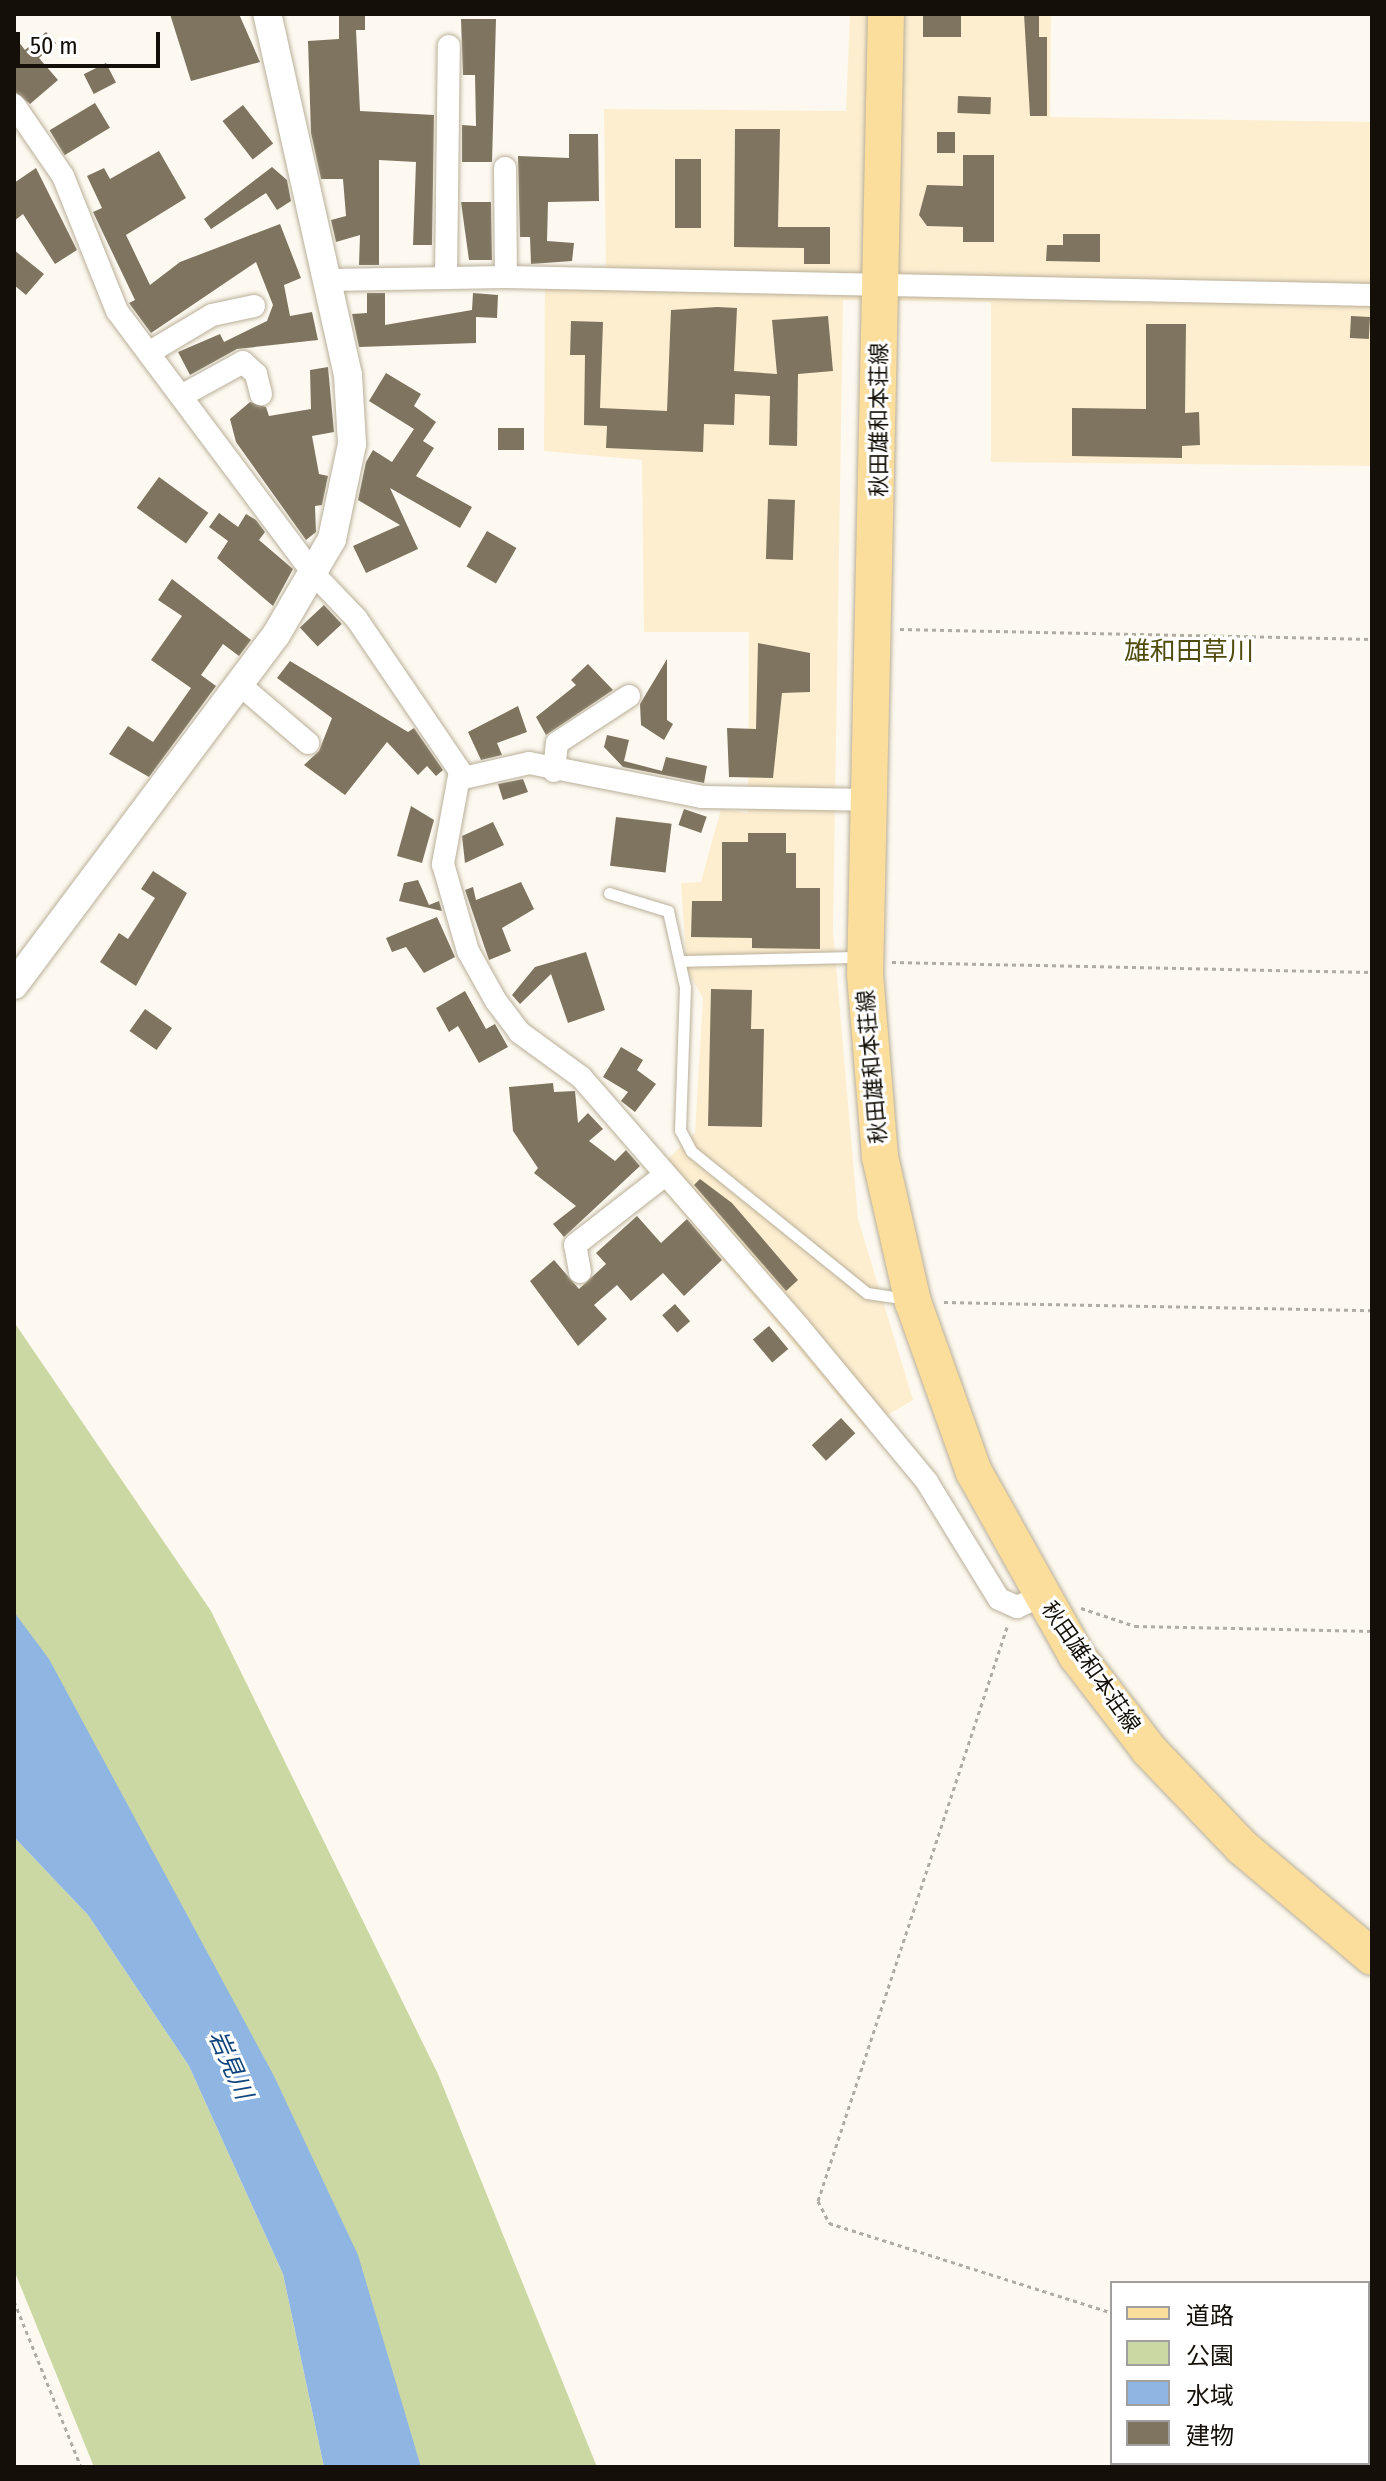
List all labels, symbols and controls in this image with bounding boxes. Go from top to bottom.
scale bar [20,16,164,66]
text: 50 m [30,32,78,60]
street label: 秋田雄和本荘線 [866,343,892,497]
district label: 雄和田草川 [1124,636,1254,668]
street label: 秋田雄和本荘線 [852,989,892,1145]
street label: 秋田雄和本荘線 [1036,1596,1146,1738]
water label: 岩見川 [202,2026,258,2104]
legend [1110,2281,1370,2465]
text: 道路 [1186,2302,1234,2330]
text: 公園 [1186,2342,1234,2370]
text: 水域 [1186,2382,1234,2410]
text: 建物 [1186,2422,1234,2450]

